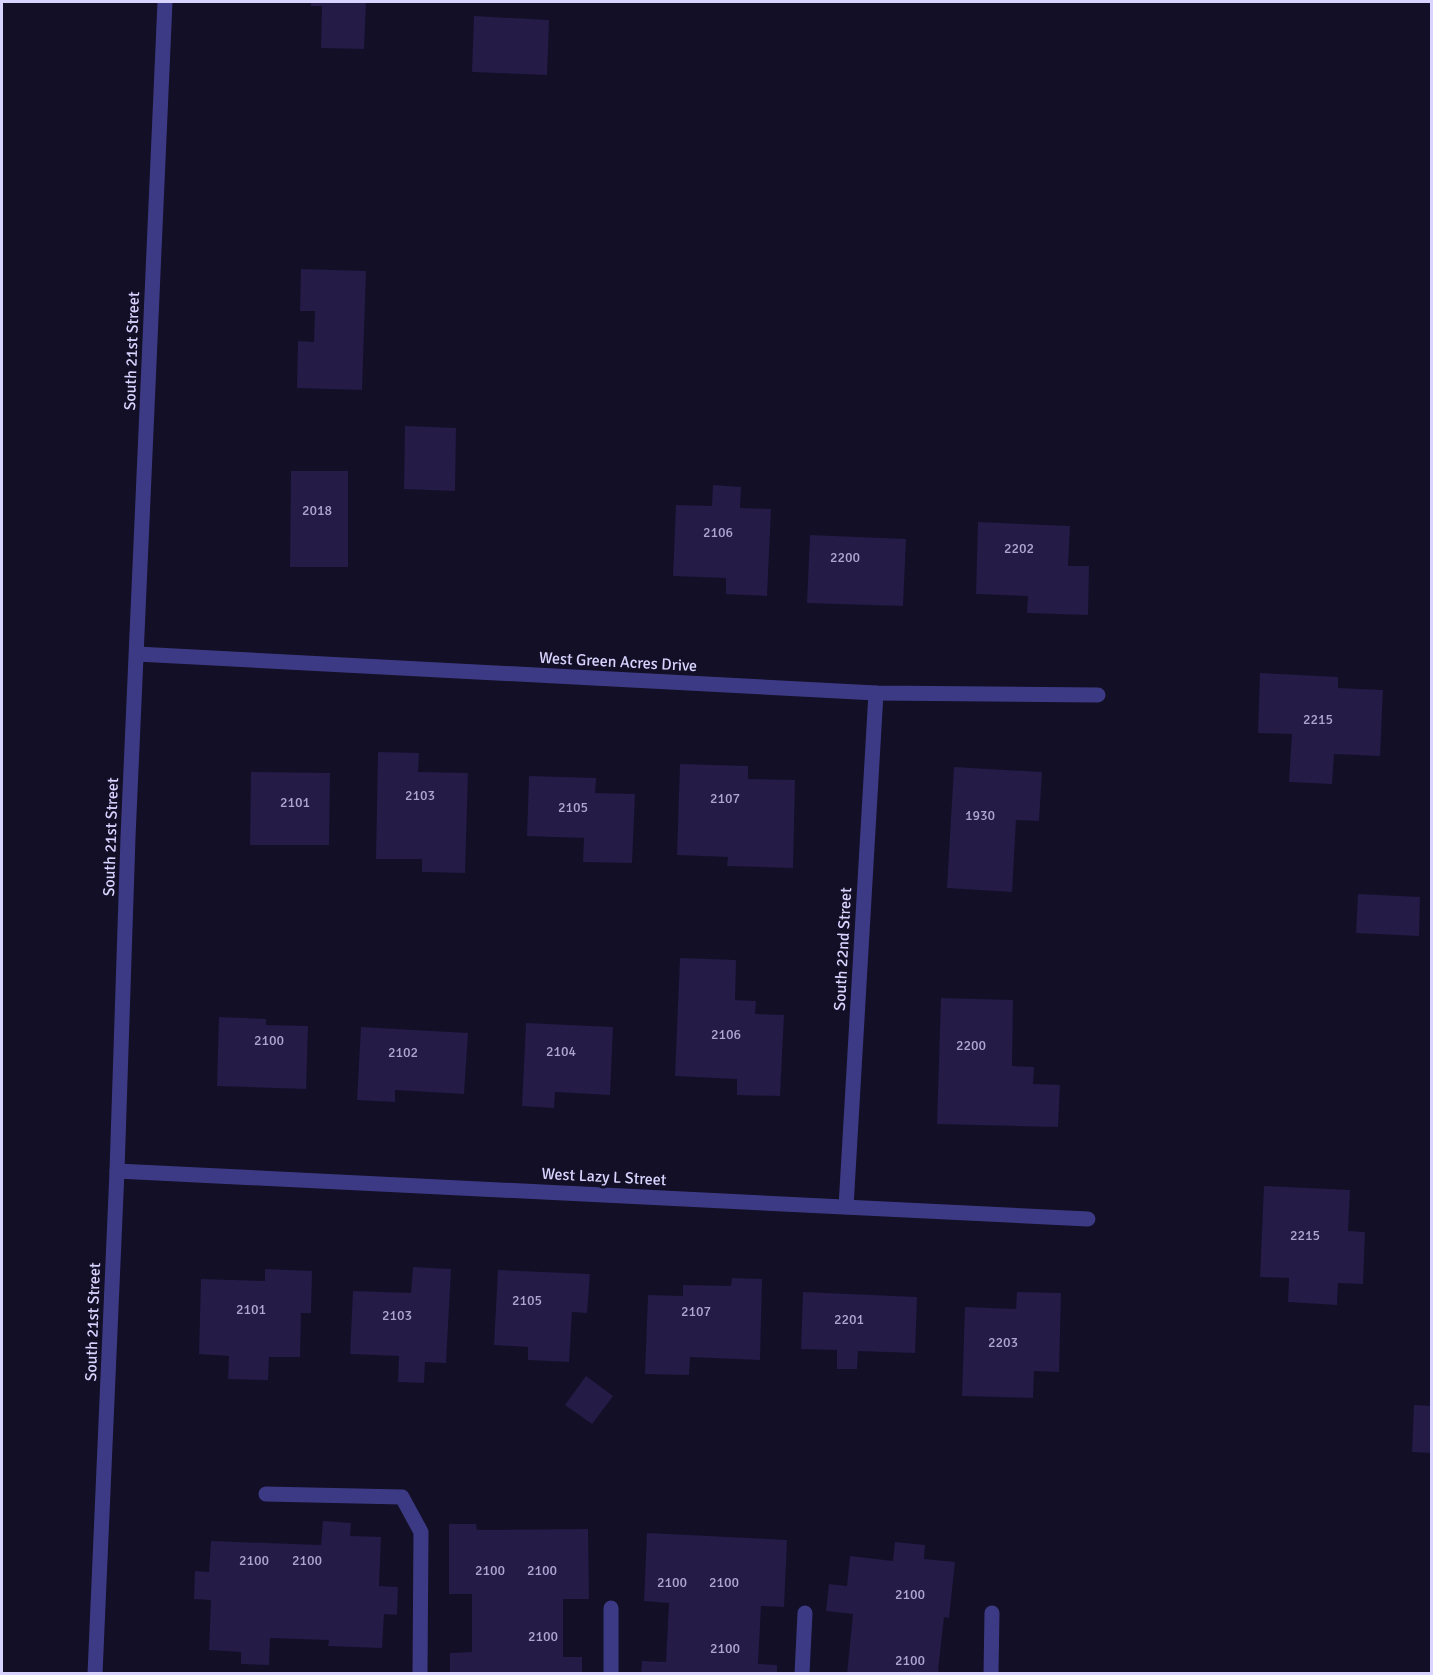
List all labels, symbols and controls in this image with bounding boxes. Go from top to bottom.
street label: South 21st Street [120,291,144,411]
house number: 2018 [302,502,332,519]
house number: 2106 [703,524,733,541]
house number: 2202 [1004,540,1034,557]
house number: 2200 [830,549,860,566]
street label: West Green Acres Drive [538,648,698,676]
house number: 2215 [1303,711,1333,728]
street label: South 21st Street [99,777,123,897]
house number: 2103 [405,787,435,804]
house number: 2107 [710,790,740,807]
house number: 2101 [280,794,310,811]
house number: 2105 [558,799,588,816]
house number: 1930 [965,807,995,824]
street label: South 22nd Street [830,886,856,1011]
house number: 2106 [711,1026,741,1043]
house number: 2100 [254,1032,284,1049]
house number: 2200 [956,1037,986,1054]
house number: 2104 [546,1043,577,1060]
house number: 2102 [388,1044,418,1061]
street label: West Lazy L Street [541,1164,667,1190]
house number: 2215 [1290,1227,1320,1244]
street label: South 21st Street [81,1262,105,1382]
house number: 2105 [512,1292,542,1309]
house number: 2101 [236,1301,266,1318]
house number: 2107 [681,1303,711,1320]
house number: 2103 [382,1307,412,1324]
house number: 2201 [834,1311,864,1328]
house number: 2203 [988,1334,1018,1351]
house number: 2100 [239,1552,269,1569]
house number: 2100 [292,1552,322,1569]
house number: 2100 [475,1562,505,1579]
house number: 2100 [527,1562,557,1579]
house number: 2100 [657,1574,687,1591]
house number: 2100 [709,1574,739,1591]
house number: 2100 [895,1586,925,1603]
house number: 2100 [528,1628,558,1645]
house number: 2100 [710,1640,740,1657]
house number: 2100 [895,1652,925,1669]

